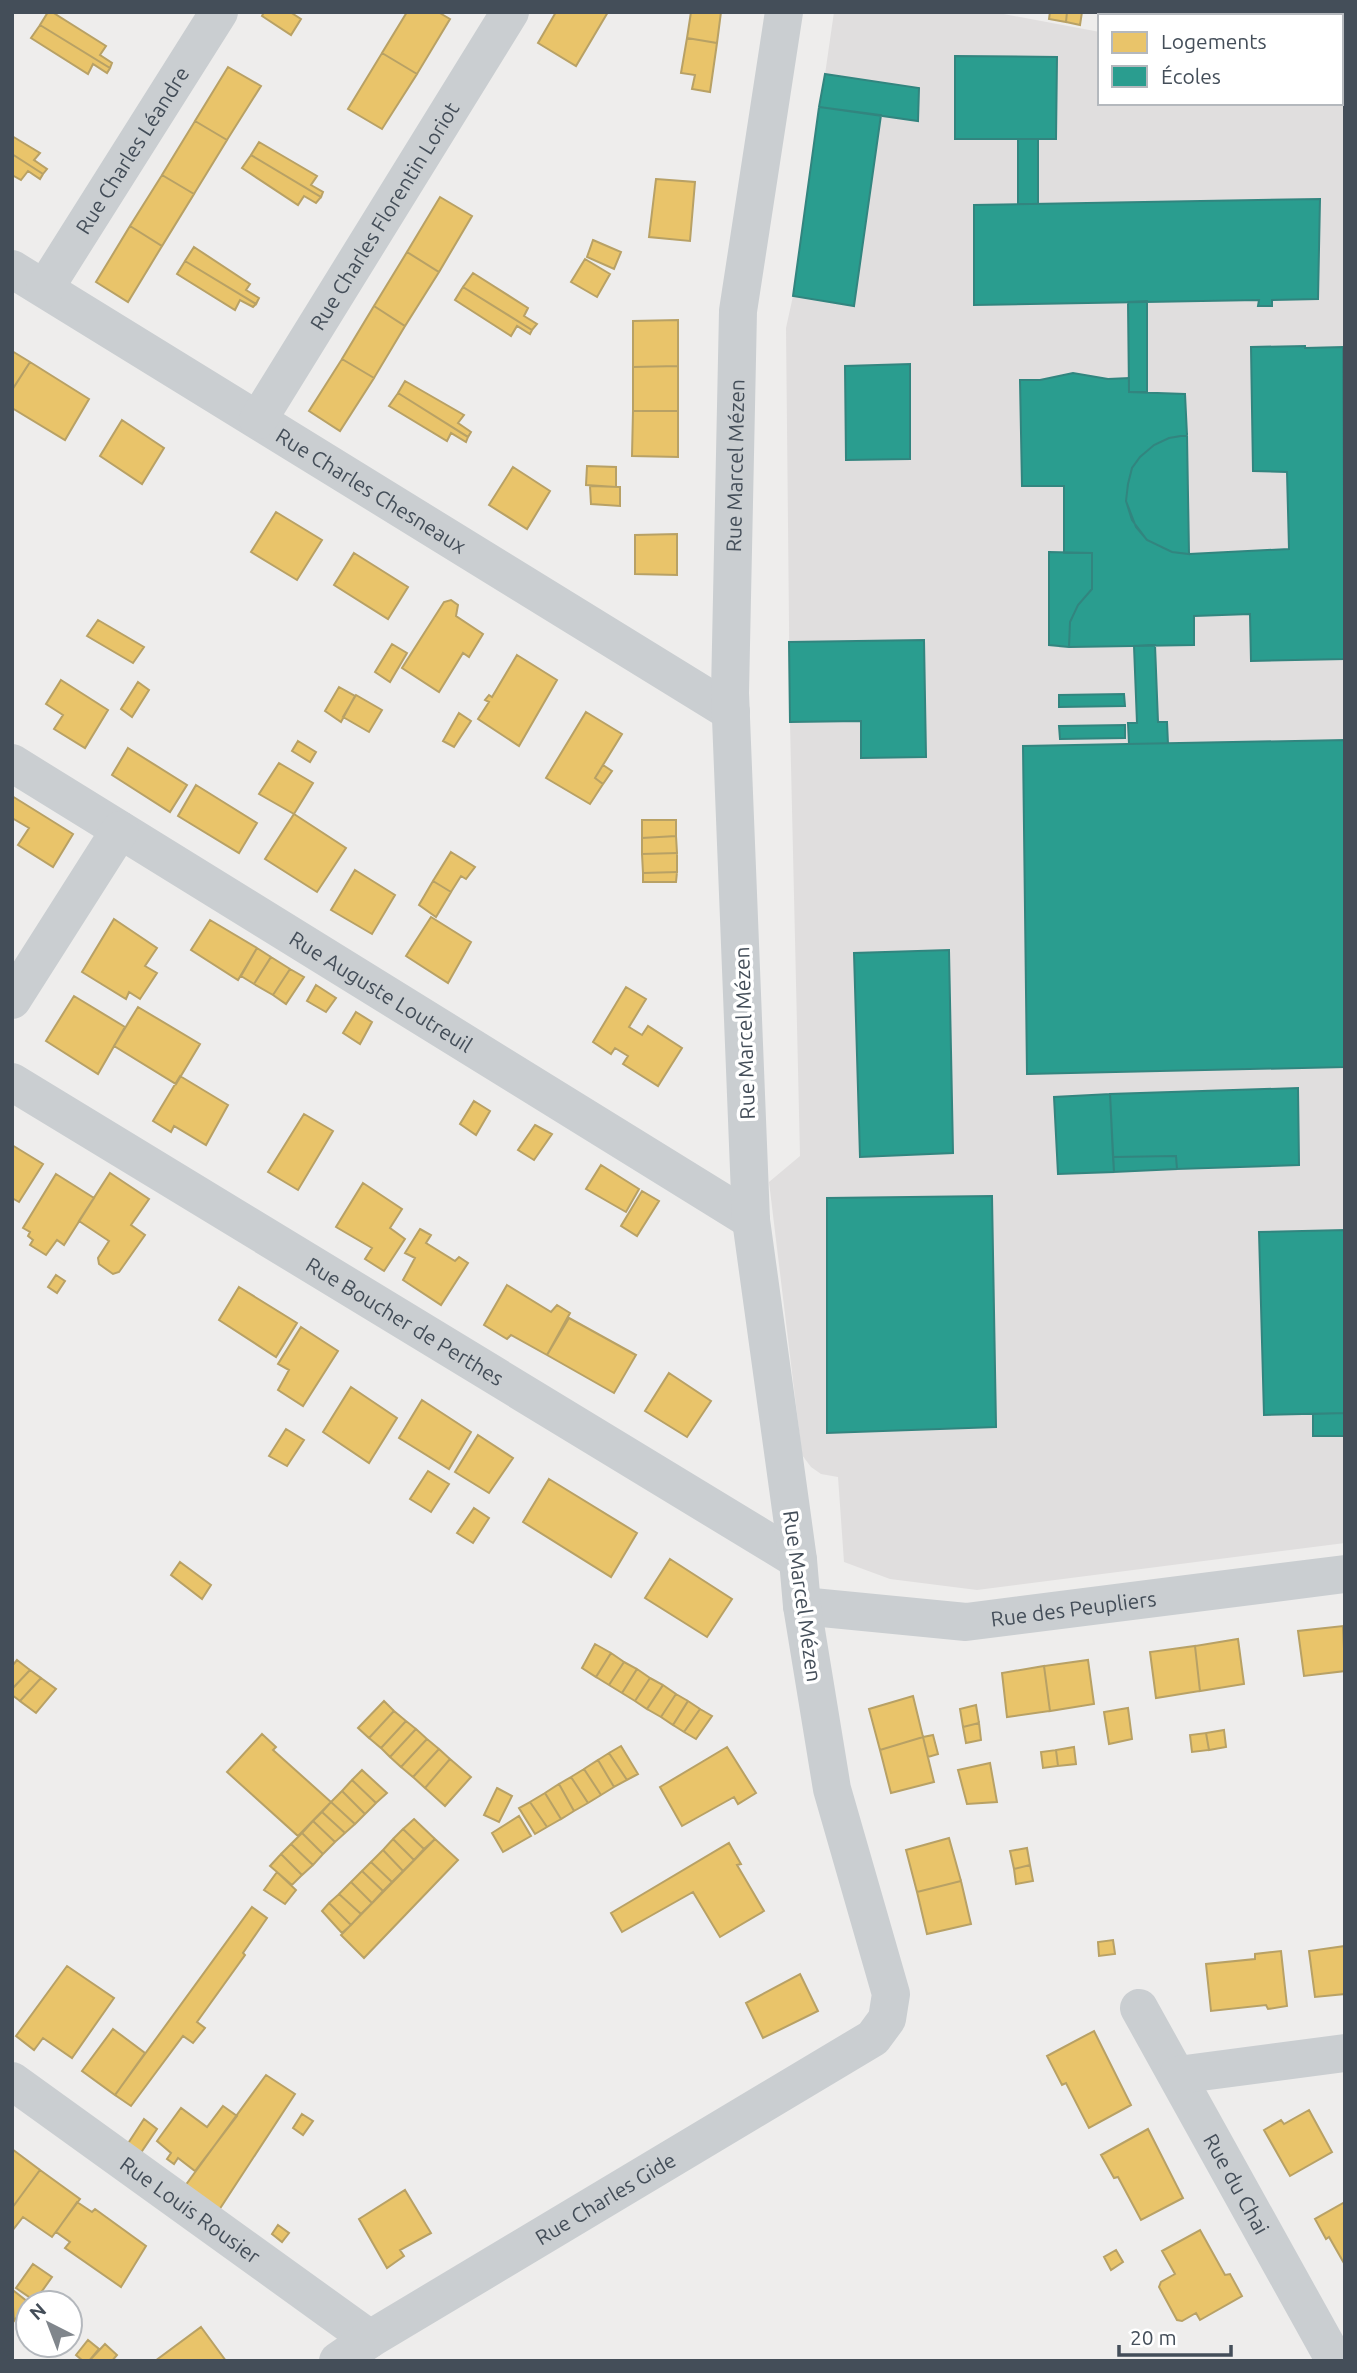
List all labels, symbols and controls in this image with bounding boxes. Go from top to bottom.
legend [1098,14,1343,105]
text: Logements [1161,29,1267,53]
street label: Rue Charles Léandre [70,62,194,238]
text: Écoles [1161,64,1221,88]
street label: Rue Charles Florentin Loriot [305,97,464,334]
street label: Rue Marcel Mézen [721,379,749,552]
street label: Rue Charles Chesneaux [272,423,471,558]
street label: Rue Auguste Loutreuil [285,926,477,1057]
street label: Rue Marcel Mézen [729,946,759,1120]
street label: Rue Boucher de Perthes [302,1252,508,1390]
street label: Rue Marcel Mézen [779,1509,827,1683]
street label: Rue des Peupliers [989,1586,1158,1631]
street label: Rue du Chai [1199,2129,1274,2238]
street label: Rue Charles Gide [531,2147,680,2249]
street label: Rue Louis Rousier [116,2151,265,2268]
north arrow [14,2289,84,2359]
text: N [25,2298,50,2324]
scale bar [1119,2314,1231,2358]
text: 20 m [1130,2325,1177,2349]

